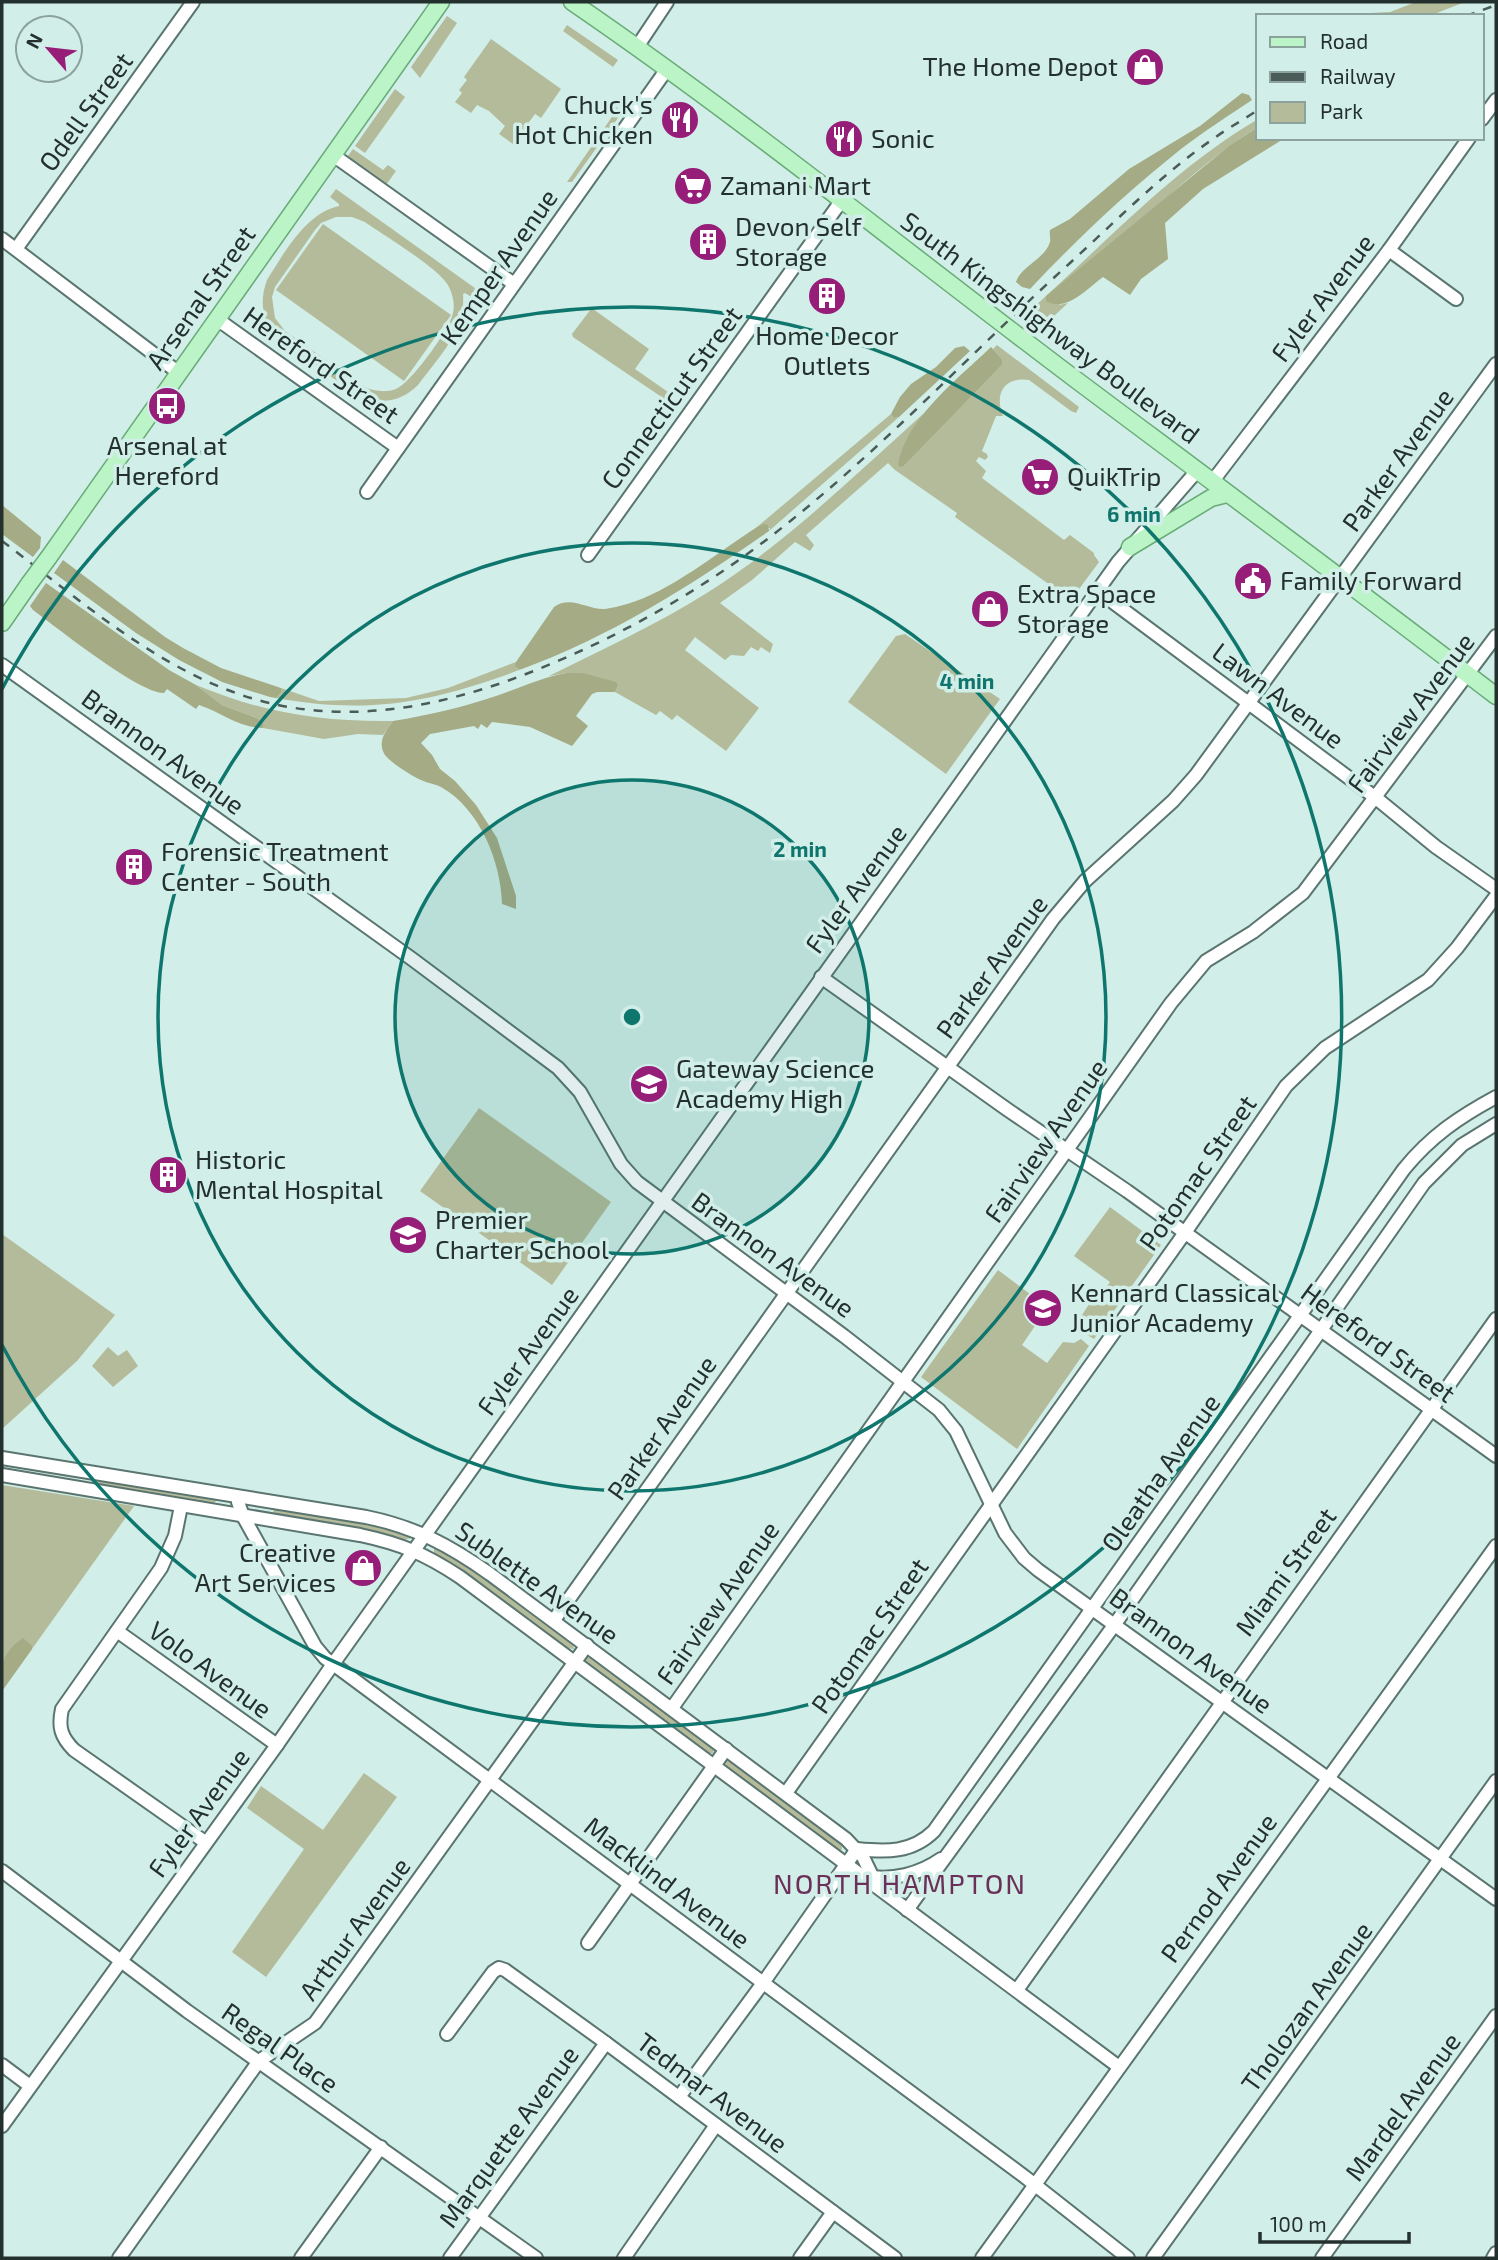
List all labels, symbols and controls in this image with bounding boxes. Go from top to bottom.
north arrow [14,14,84,84]
legend [1256,14,1484,140]
text: Road [1320,28,1368,53]
text: N [20,29,47,52]
street label: Odell Street [31,46,138,176]
shop icon: The Home Depot [1124,46,1166,88]
place label: The Home Depot [922,50,1118,81]
text: Railway [1320,63,1396,88]
place label: Chuck's Hot Chicken [514,88,653,149]
text: Park [1320,98,1363,123]
restaurant icon: Chuck's Hot Chicken [659,99,701,141]
restaurant icon: Sonic [823,118,865,160]
place label: Sonic [871,122,935,153]
supermarket icon: Zamani Mart [672,165,714,207]
place label: Zamani Mart [720,169,871,200]
street label: Kemper Avenue [433,182,563,350]
street label: South Kingshighway Boulevard [896,204,1206,449]
place label: Devon Self Storage [735,210,863,271]
street label: Arsenal Street [139,219,261,375]
building icon: Devon Self Storage [687,221,729,263]
street label: Fyler Avenue [1264,227,1380,367]
building icon: Home Decor Outlets [806,275,848,317]
street label: Hereford Street [238,299,406,429]
street label: Connecticut Street [594,300,748,495]
place label: Home Decor Outlets [755,319,899,380]
street label: Parker Avenue [1335,382,1459,537]
bus stop icon: Arsenal at Hereford [146,385,188,427]
place label: Arsenal at Hereford [107,429,227,490]
supermarket icon: QuikTrip [1019,456,1061,498]
place label: QuikTrip [1067,460,1161,491]
text: 6 min [1107,501,1161,526]
public building icon: Family Forward [1232,560,1274,602]
place label: Family Forward [1280,564,1463,595]
place label: Extra Space Storage [1017,577,1156,638]
shop icon: Extra Space Storage [969,588,1011,630]
street label: Fairview Avenue [1340,626,1480,798]
street label: Lawn Avenue [1207,635,1351,754]
text: 4 min [940,668,994,693]
street label: Brannon Avenue [77,681,251,820]
street label: Fyler Avenue [798,818,912,959]
place label: Forensic Treatment Center - South [161,835,389,896]
text: 2 min [773,836,827,861]
building icon: Forensic Treatment Center - South [113,846,155,888]
street label: Parker Avenue [929,889,1053,1044]
centre of rings [620,1005,644,1029]
place label: Gateway Science Academy High [676,1052,874,1113]
street label: Fairview Avenue [977,1053,1113,1228]
school or university icon: Gateway Science Academy High [628,1063,670,1105]
street label: Potomac Street [1132,1088,1262,1256]
place label: Historic Mental Hospital [195,1143,383,1204]
building icon: Historic Mental Hospital [147,1154,189,1196]
street label: Brannon Avenue [687,1184,861,1323]
place label: Premier Charter School [435,1203,609,1264]
school or university icon: Premier Charter School [387,1214,429,1256]
street label: Hereford Street [1296,1275,1462,1408]
place label: Kennard Classical Junior Academy [1070,1276,1279,1337]
street label: Fyler Avenue [470,1280,584,1421]
school or university icon: Kennard Classical Junior Academy [1022,1287,1064,1329]
street label: Parker Avenue [600,1349,722,1505]
street label: Oleatha Avenue [1094,1388,1226,1557]
street label: Miami Street [1228,1501,1342,1641]
street label: Sublette Avenue [450,1514,625,1650]
street label: Fairview Avenue [649,1515,785,1690]
place label: Creative Art Services [195,1536,336,1597]
shop icon: Creative Art Services [342,1547,384,1589]
street label: Potomac Street [804,1551,934,1719]
street label: Brannon Avenue [1105,1580,1279,1719]
street label: Volo Avenue [143,1614,278,1724]
street label: Fyler Avenue [141,1742,255,1883]
street label: Pernod Avenue [1153,1807,1282,1968]
street label: Macklind Avenue [579,1809,757,1954]
street label: Arthur Avenue [292,1851,416,2005]
district label: NORTH HAMPTON [773,1866,1027,1900]
street label: Tholozan Avenue [1234,1915,1378,2097]
street label: Regal Place [217,1995,345,2098]
street label: Tedmar Avenue [632,2025,794,2158]
street label: Mardel Avenue [1338,2026,1466,2186]
street label: Marquette Avenue [431,2039,584,2233]
scale bar [1260,2200,1409,2244]
text: 100 m [1270,2211,1327,2236]

